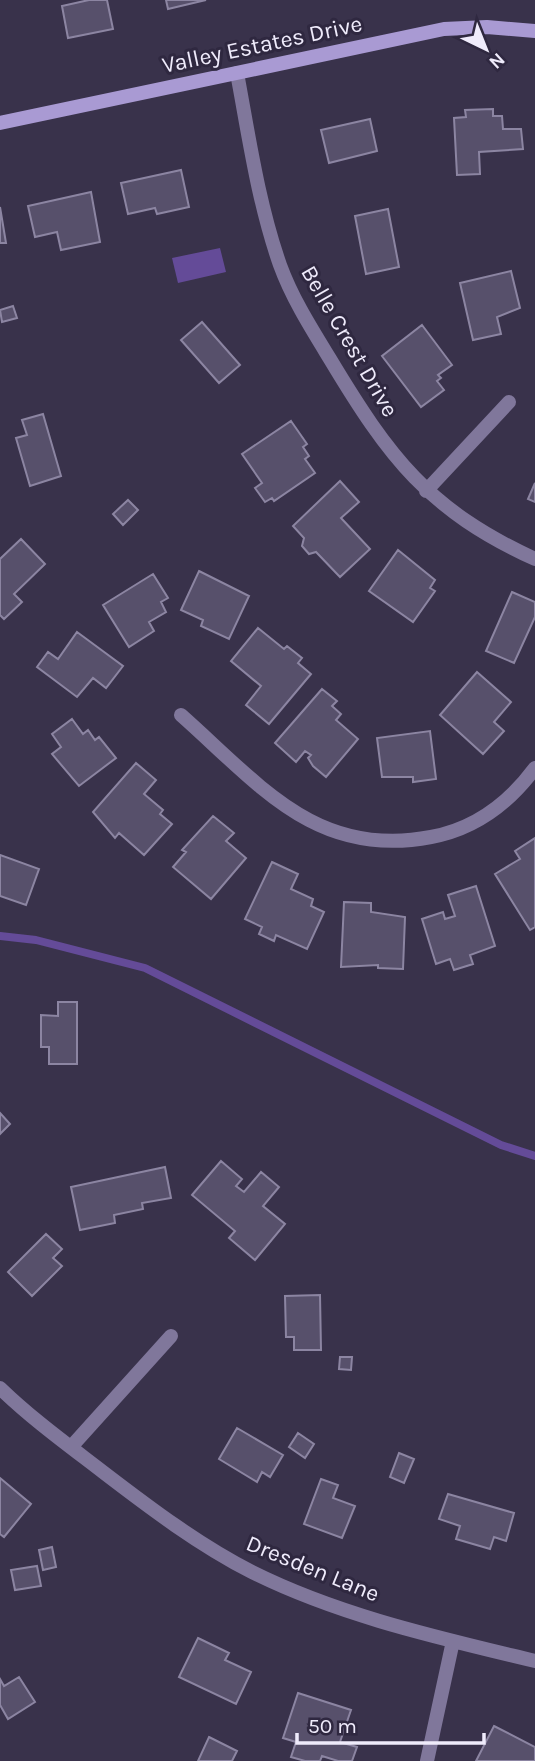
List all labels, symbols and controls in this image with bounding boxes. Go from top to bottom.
street label: Valley Estates Drive [160,10,365,79]
north arrow [451,14,521,84]
text: N [484,48,509,73]
street label: Belle Crest Drive [295,261,404,422]
street label: Dresden Lane [242,1529,383,1607]
scale bar [297,1702,484,1746]
text: 50 m [308,1714,357,1738]

